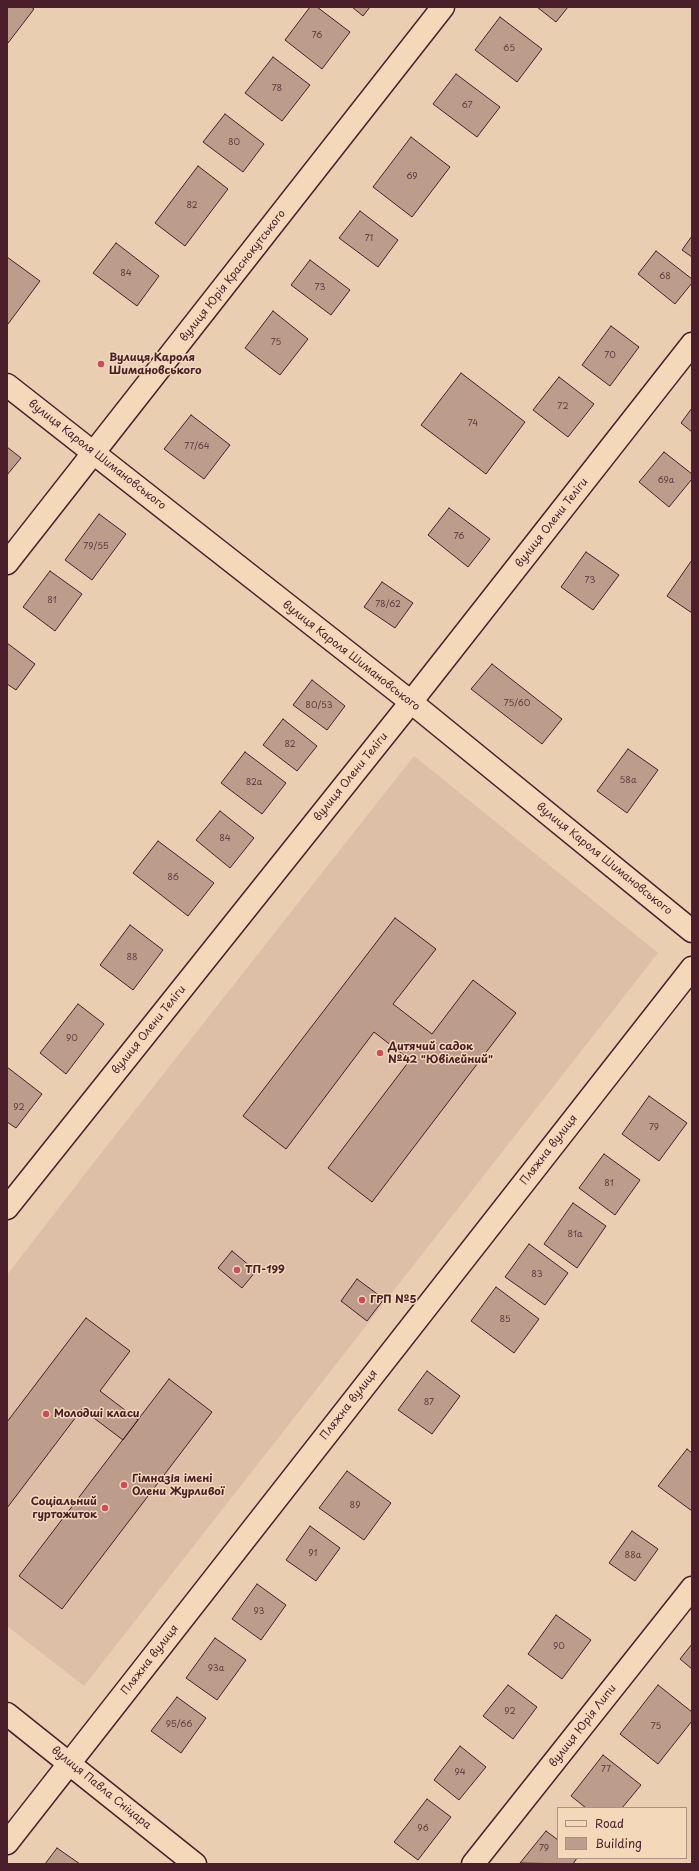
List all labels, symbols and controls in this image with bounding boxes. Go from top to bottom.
house number: 76 [312,31,322,41]
house number: 65 [503,44,515,54]
house number: 78 [272,84,282,94]
house number: 67 [461,101,473,111]
house number: 80 [228,138,240,148]
house number: 69 [406,172,418,182]
house number: 82 [186,201,198,211]
street label: вулиця Юрія Краснокутського [177,207,289,345]
house number: 71 [365,234,373,244]
house number: 84 [120,269,132,279]
house number: 68 [659,272,671,282]
house number: 73 [315,283,325,293]
house number: 75 [271,338,281,348]
place label: Вулиця Кароля Шимановського [109,351,202,377]
house number: 70 [604,351,616,361]
marker: Вулиця Кароля Шимановського [96,359,106,369]
street label: вулиця Кароля Шимановського [26,397,168,513]
house number: 72 [557,402,569,412]
house number: 74 [468,419,478,429]
house number: 77/64 [184,442,210,452]
street label: вулиця Олени Теліги [513,476,591,570]
house number: 69а [658,476,674,486]
house number: 76 [454,532,464,542]
house number: 79/55 [83,542,109,552]
house number: 73 [585,576,595,586]
house number: 81 [47,596,57,606]
street label: вулиця Кароля Шимановського [280,598,422,714]
house number: 78/62 [375,600,401,610]
house number: 75/60 [504,699,530,709]
house number: 80/53 [305,701,333,711]
street label: вулиця Олени Теліги [311,730,391,824]
house number: 82 [284,740,296,750]
house number: 58а [619,776,637,786]
house number: 82а [246,778,262,788]
street label: вулиця Кароля Шимановського [533,800,675,918]
house number: 84 [219,834,231,844]
house number: 86 [167,873,179,883]
house number: 88 [126,953,138,963]
street label: вулиця Олени Теліги [109,983,189,1077]
house number: 90 [66,1034,78,1044]
place label: Дитячий садок №42 "Ювілейний" [388,1040,493,1066]
marker: Дитячий садок №42 "Ювілейний" [375,1048,385,1058]
house number: 92 [13,1103,25,1113]
street label: Пляжна вулиця [518,1112,580,1188]
house number: 79 [649,1123,659,1133]
house number: 81 [604,1179,614,1189]
house number: 81а [567,1230,583,1240]
place label: ТП-199 [245,1263,285,1277]
marker: ТП-199 [232,1265,242,1275]
house number: 83 [531,1270,543,1280]
place label: ГРП №5 [370,1293,417,1307]
marker: ГРП №5 [357,1295,367,1305]
house number: 85 [499,1315,511,1325]
street label: Пляжна вулиця [318,1367,380,1443]
house number: 87 [424,1398,434,1408]
place label: Молодші класи [54,1407,140,1421]
marker: Молодші класи [41,1409,51,1419]
place label: Гімназія імені Олени Журливої [132,1472,224,1498]
marker: Гімназія імені Олени Журливої [119,1480,129,1490]
place label: Соціальний гуртожиток [31,1495,97,1521]
house number: 89 [350,1501,360,1511]
marker: Соціальний гуртожиток [100,1503,110,1513]
house number: 91 [308,1549,318,1559]
house number: 88а [625,1551,641,1561]
house number: 93 [254,1607,264,1617]
street label: Пляжна вулиця [119,1622,181,1698]
house number: 90 [553,1642,565,1652]
house number: 93а [208,1664,224,1674]
street label: вулиця Юрія Липи [547,1682,619,1770]
house number: 92 [504,1707,516,1717]
house number: 95/66 [166,1720,192,1730]
house number: 75 [651,1722,661,1732]
street label: вулиця Павла Сніцара [48,1744,154,1832]
house number: 77 [601,1765,611,1775]
house number: 94 [454,1768,466,1778]
legend [557,1807,687,1859]
text: Road [595,1814,624,1832]
house number: 96 [417,1824,429,1834]
text: Building [595,1834,642,1852]
house number: 79 [539,1844,549,1854]

